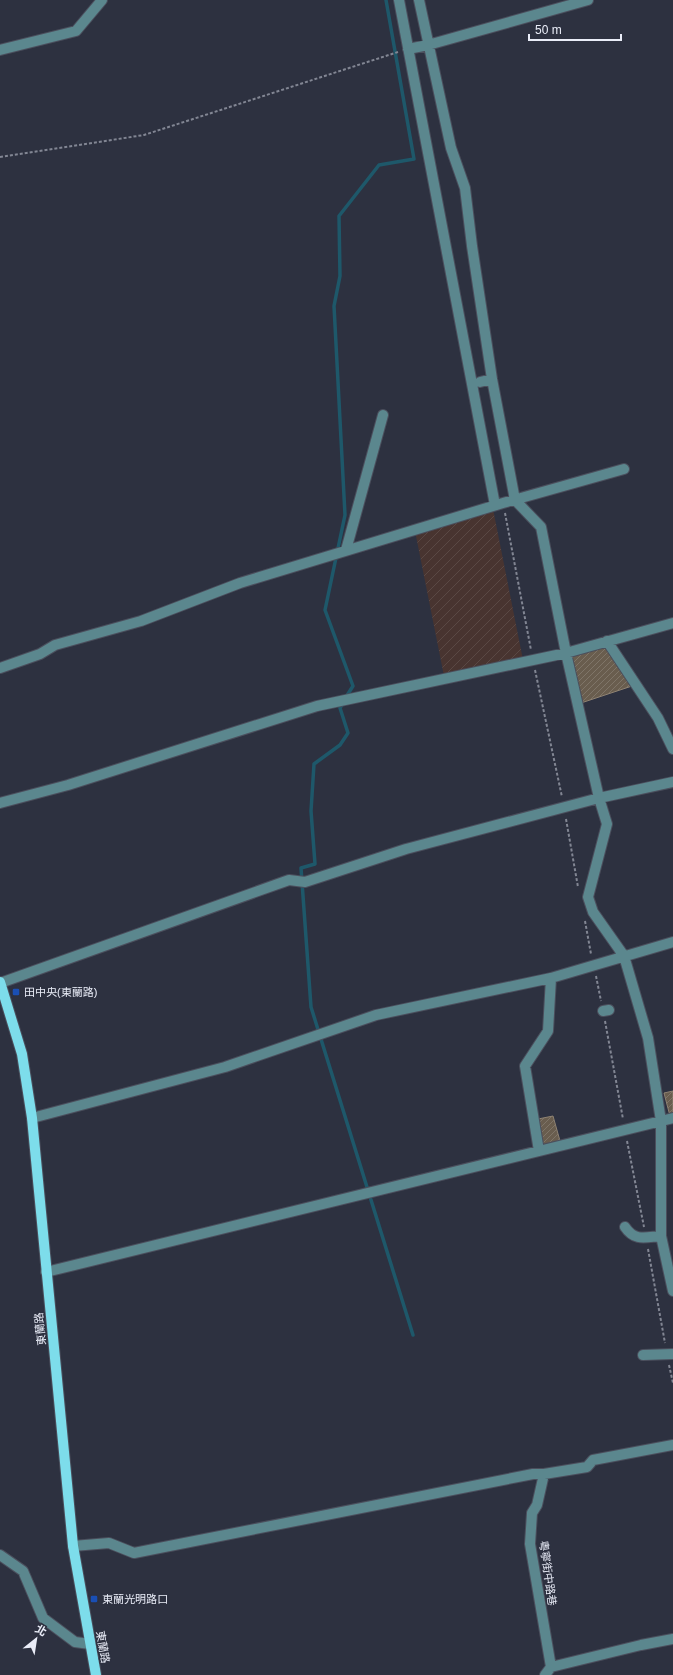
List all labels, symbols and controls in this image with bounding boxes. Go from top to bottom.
scale bar [529,16,621,42]
text: 50 m [535,23,562,37]
place label: 田中央(東蘭路) [24,986,97,998]
marker: 田中央(東蘭路) [11,987,21,997]
street label: 東蘭路 [32,1312,48,1346]
street label: 粵寧街中路巷 [537,1539,559,1607]
place label: 東蘭光明路口 [102,1593,168,1605]
marker: 東蘭光明路口 [89,1594,99,1604]
north arrow [16,1619,56,1659]
text: 北 [33,1622,49,1638]
street label: 東蘭路 [94,1630,112,1664]

